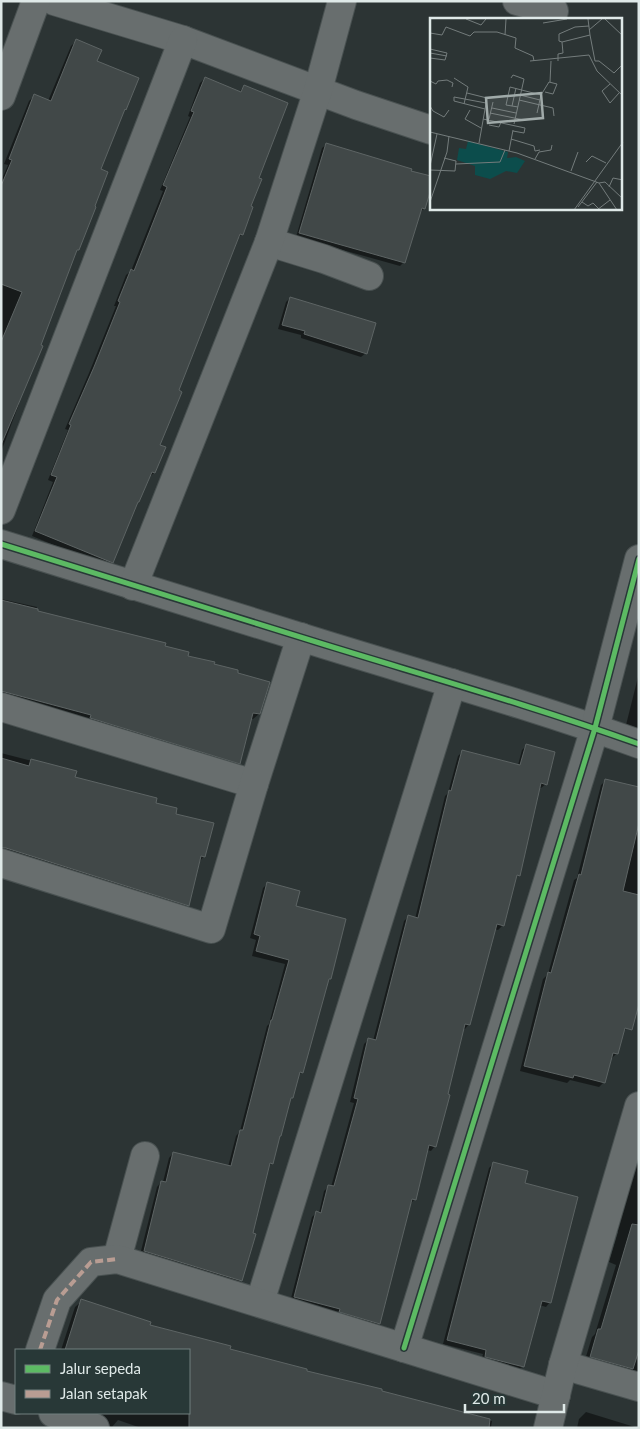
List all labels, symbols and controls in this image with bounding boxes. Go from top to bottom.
inset map [430,18,622,210]
legend [15,1349,190,1414]
text: Jalur sepeda [60,1359,141,1377]
scale bar [465,1382,564,1414]
text: Jalan setapak [60,1384,148,1402]
text: 20 m [472,1389,506,1407]

